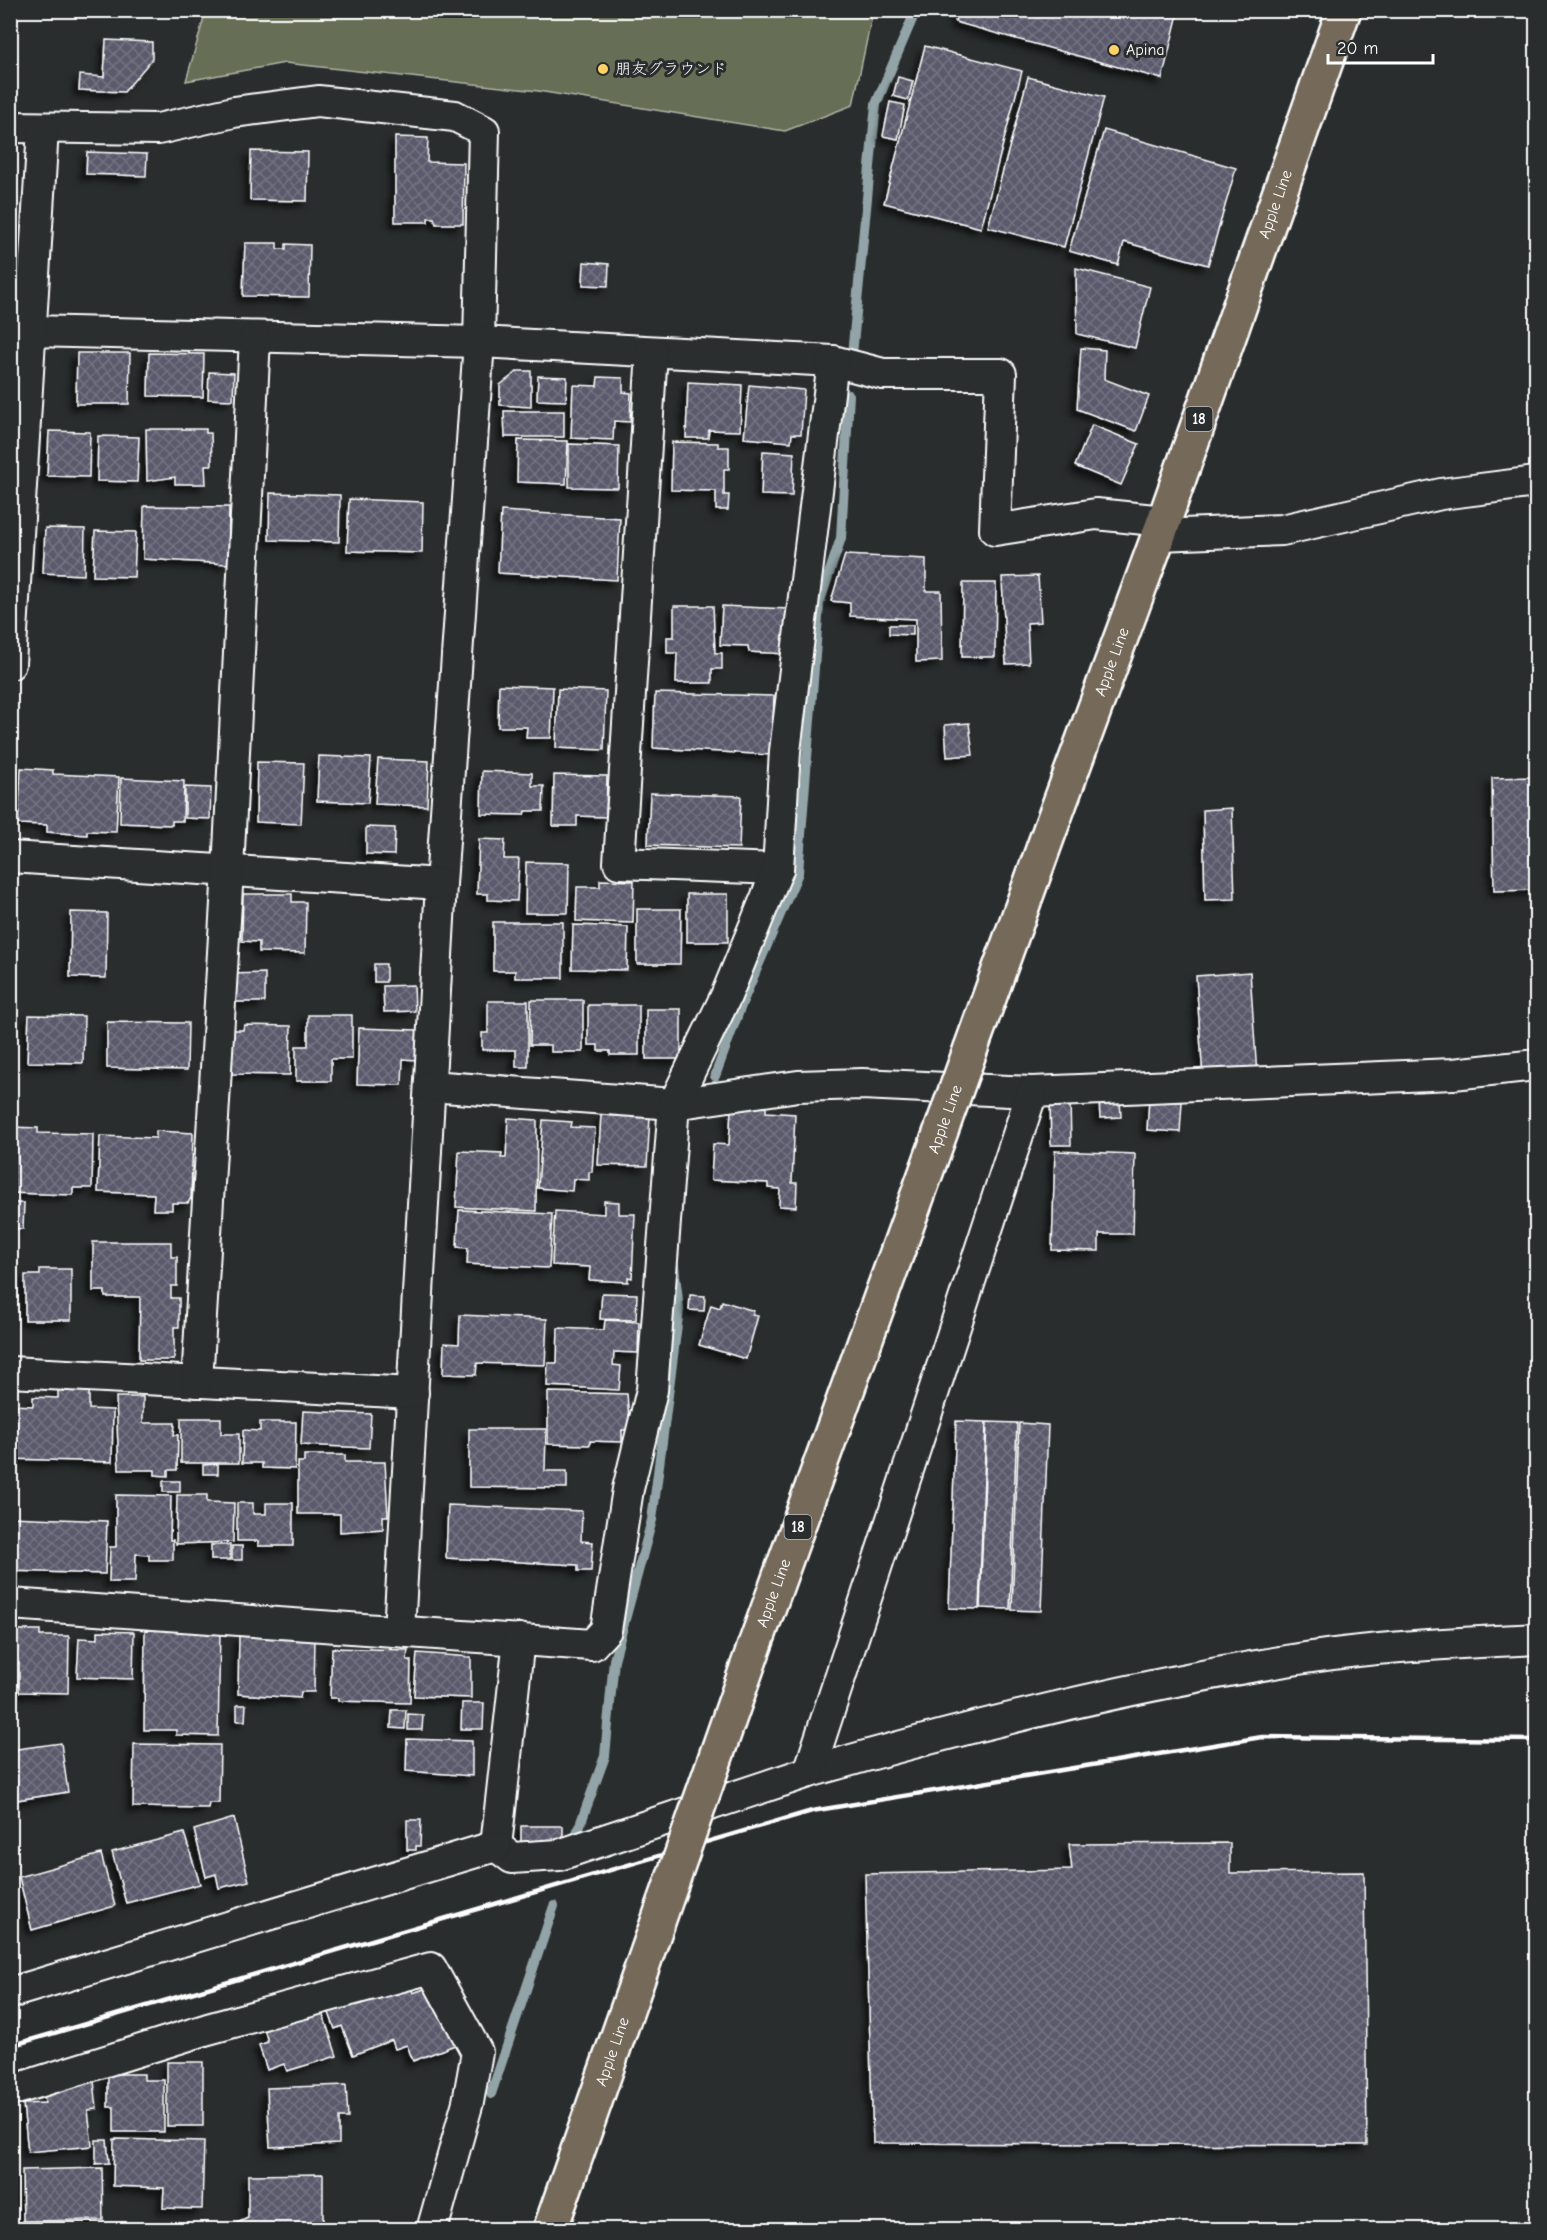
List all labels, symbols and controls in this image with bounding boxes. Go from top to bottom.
scale bar [1328,27,1433,65]
text: 20 m [1337,38,1378,59]
place label: Apina [1126,41,1165,59]
marker: Apina [1107,43,1121,57]
place label: 朋友グラウンド [615,60,727,78]
marker: 朋友グラウンド [596,62,610,76]
street label: Apple Line [1255,167,1296,241]
road number: 18 [1186,407,1212,431]
street label: Apple Line [1091,625,1133,699]
street label: Apple Line [925,1082,966,1156]
road number: 18 [784,1515,812,1539]
street label: Apple Line [753,1556,794,1630]
street label: Apple Line [592,2015,633,2088]

